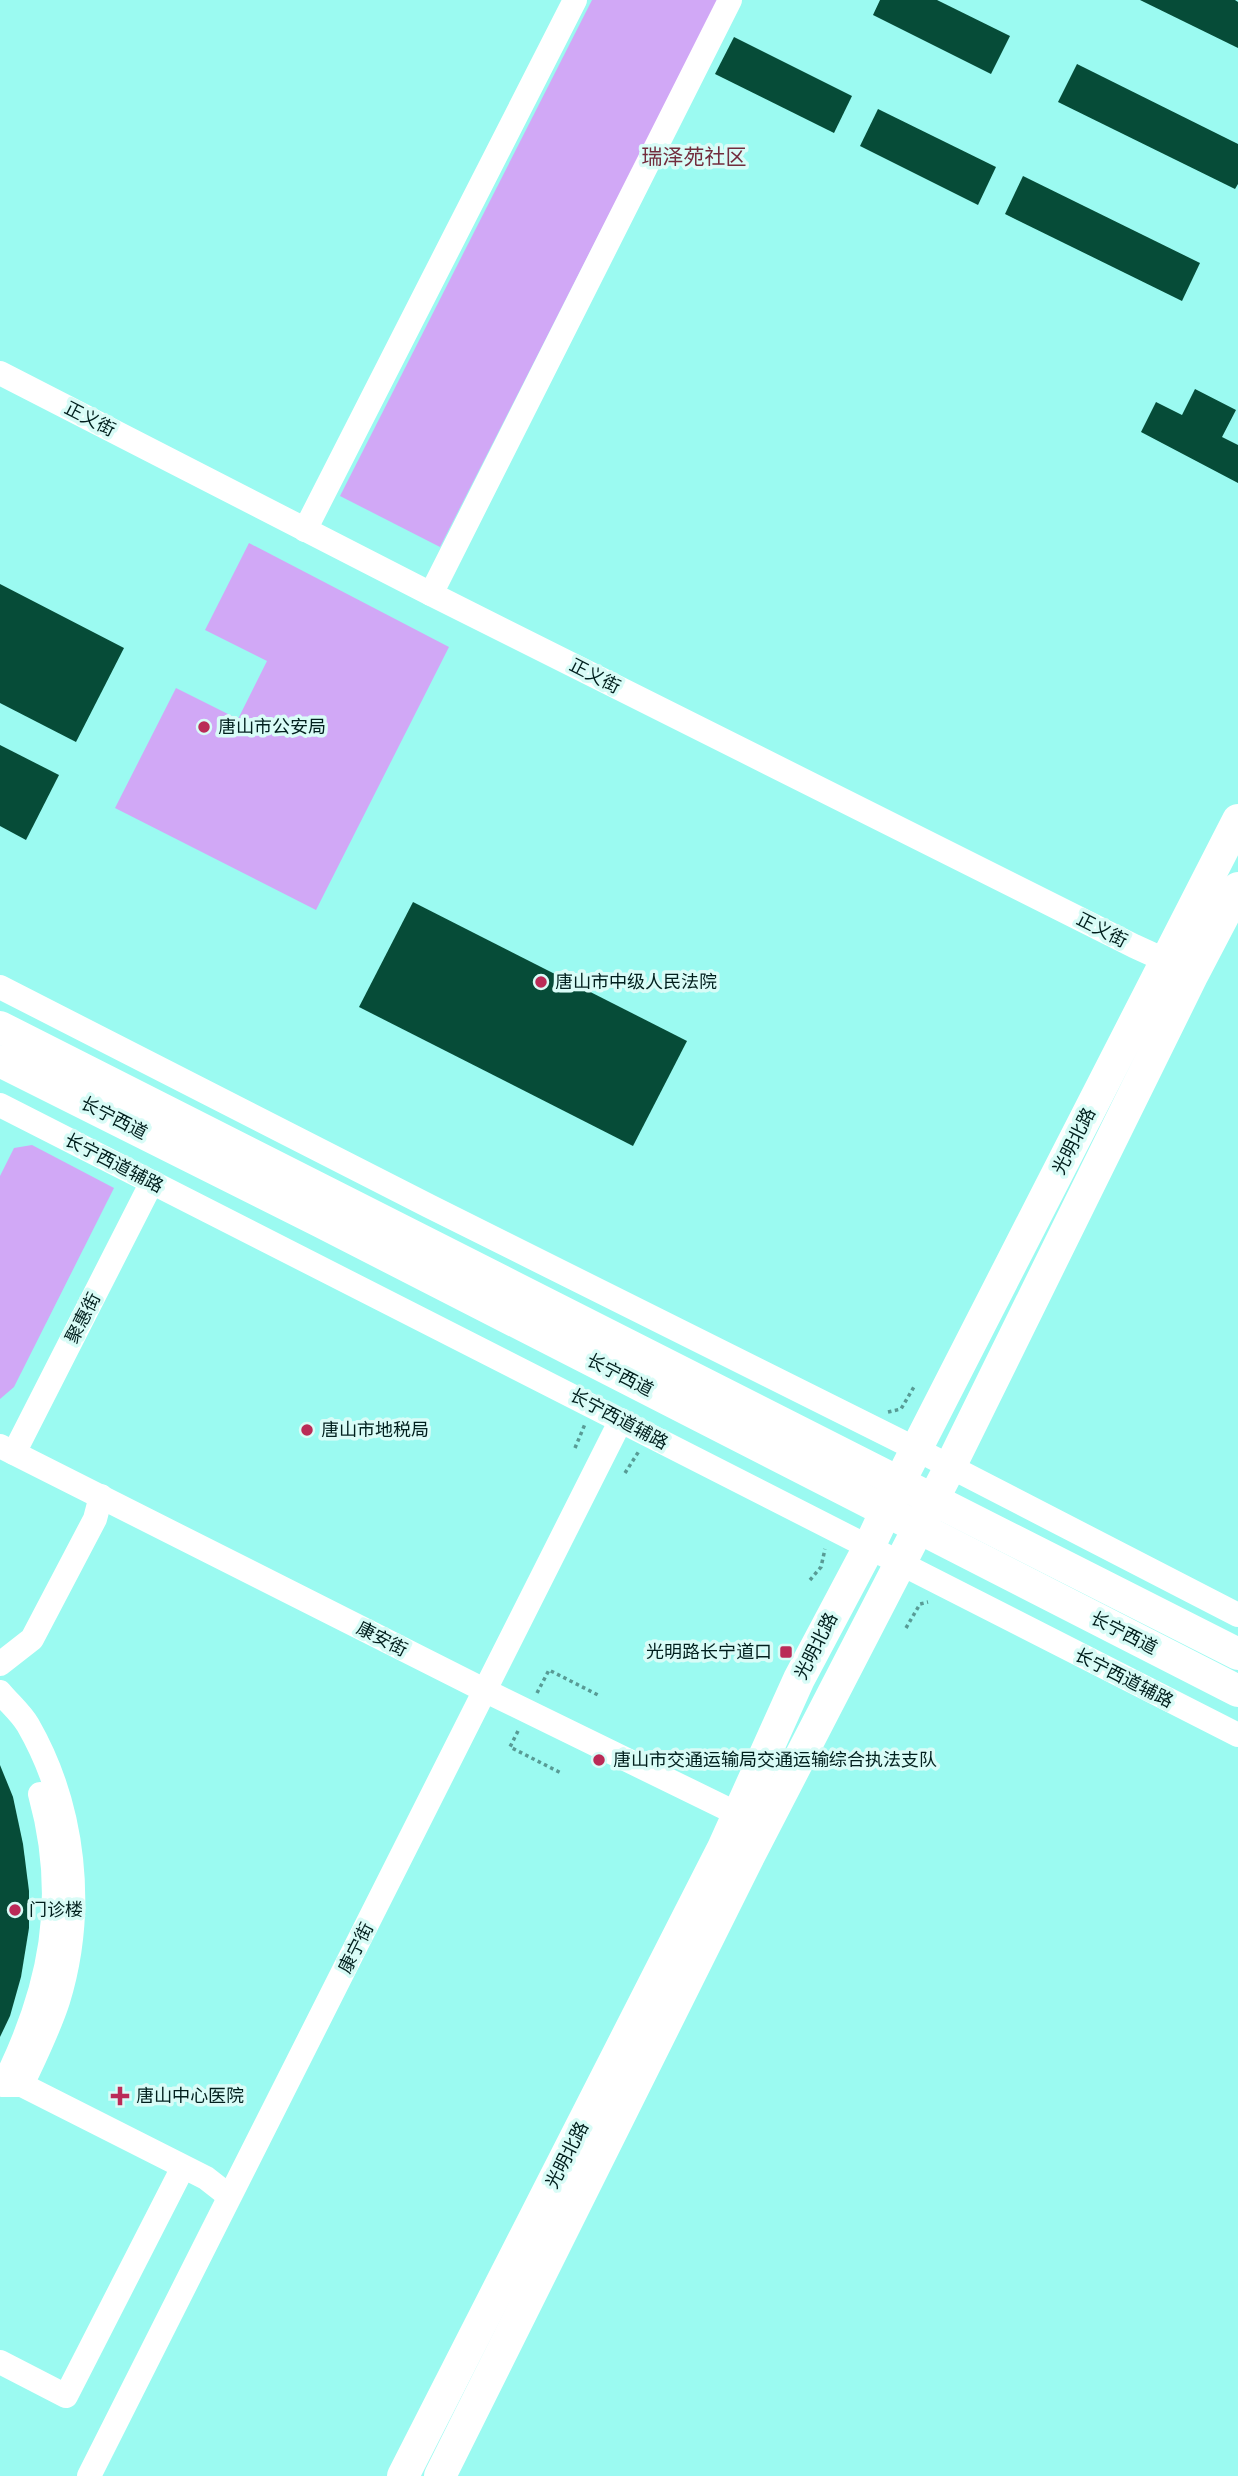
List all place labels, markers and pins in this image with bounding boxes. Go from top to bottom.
place label: 唐山市公安局 [218,715,326,739]
marker: 唐山市公安局 [196,719,212,735]
place label: 唐山市中级人民法院 [555,970,717,994]
marker: 唐山市中级人民法院 [533,974,549,990]
place label: 唐山市地税局 [321,1418,429,1442]
marker: 唐山市地税局 [299,1422,315,1438]
place label: 光明路长宁道口 [646,1640,772,1664]
marker: 光明路长宁道口 [778,1644,794,1660]
place label: 唐山市交通运输局交通运输综合执法支队 [613,1748,937,1772]
marker: 唐山市交通运输局交通运输综合执法支队 [591,1752,607,1768]
place label: 门诊楼 [29,1898,83,1922]
marker: 门诊楼 [7,1902,23,1918]
place label: 唐山中心医院 [136,2084,244,2108]
marker: 唐山中心医院 [110,2086,130,2106]

